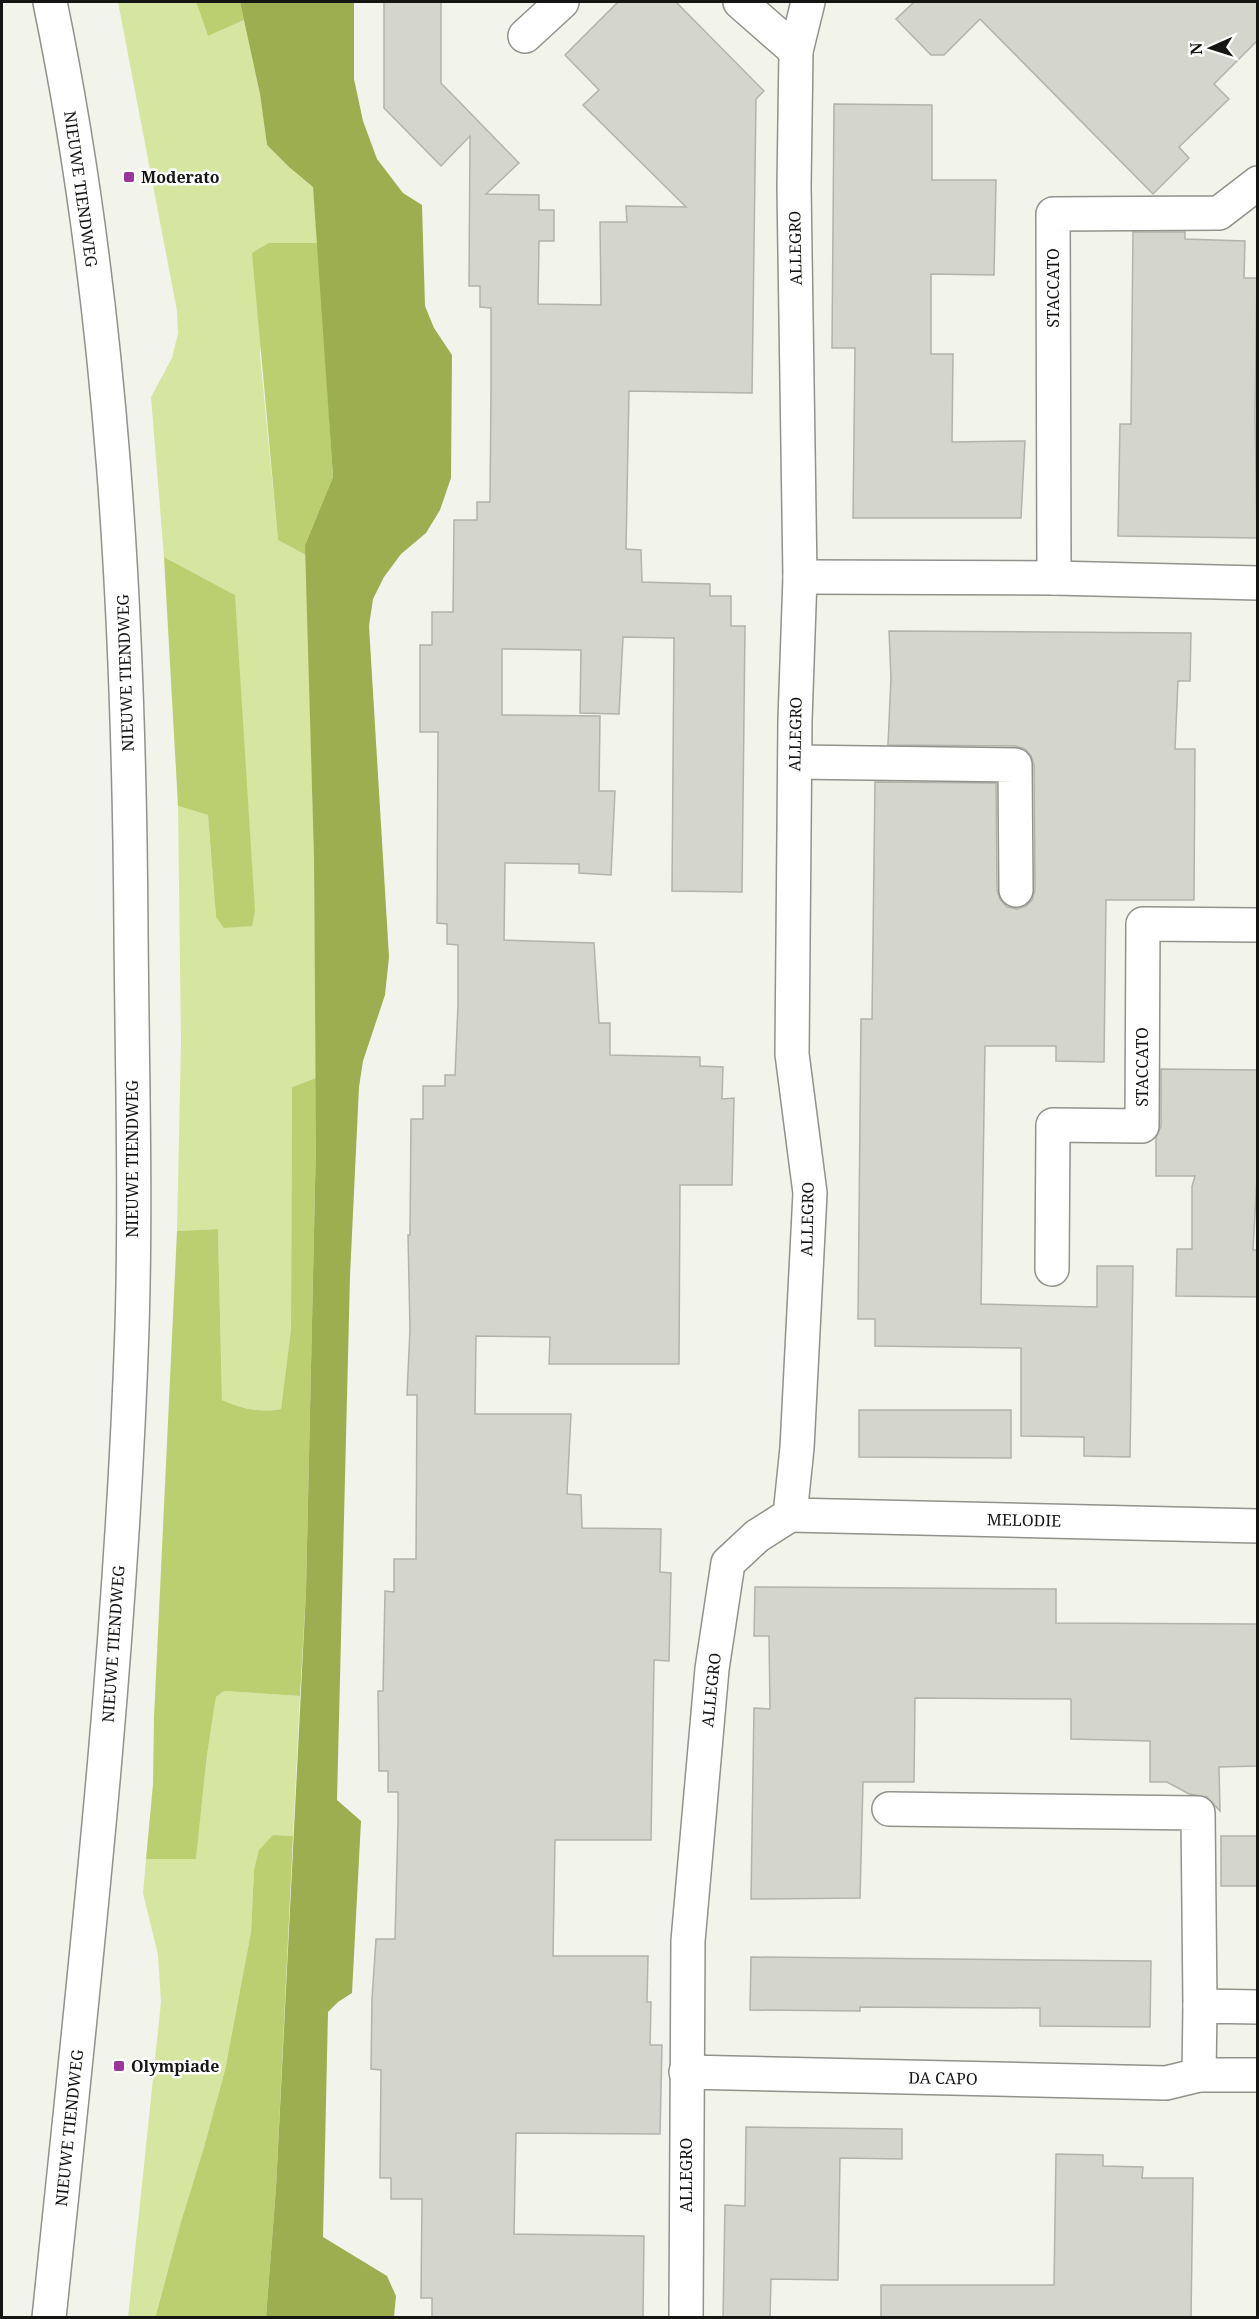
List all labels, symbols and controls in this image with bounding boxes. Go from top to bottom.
north arrow [1181,18,1241,78]
text: N [1185,42,1207,56]
street label: NIEUWE TIENDWEG [59,109,103,269]
place label: Moderato [141,166,220,188]
marker: Moderato [122,170,136,184]
street label: ALLEGRO [783,210,807,286]
street label: STACCATO [1042,248,1064,328]
street label: NIEUWE TIENDWEG [111,593,139,752]
street label: ALLEGRO [783,696,807,772]
street label: STACCATO [1131,1027,1153,1107]
street label: NIEUWE TIENDWEG [121,1080,143,1238]
street label: ALLEGRO [795,1181,819,1257]
street label: MELODIE [987,1508,1061,1532]
street label: NIEUWE TIENDWEG [97,1564,130,1723]
street label: ALLEGRO [696,1652,726,1728]
street label: NIEUWE TIENDWEG [50,2048,88,2208]
place label: Olympiade [131,2055,219,2077]
marker: Olympiade [112,2059,126,2073]
street label: DA CAPO [908,2066,978,2090]
street label: ALLEGRO [675,2138,697,2212]

